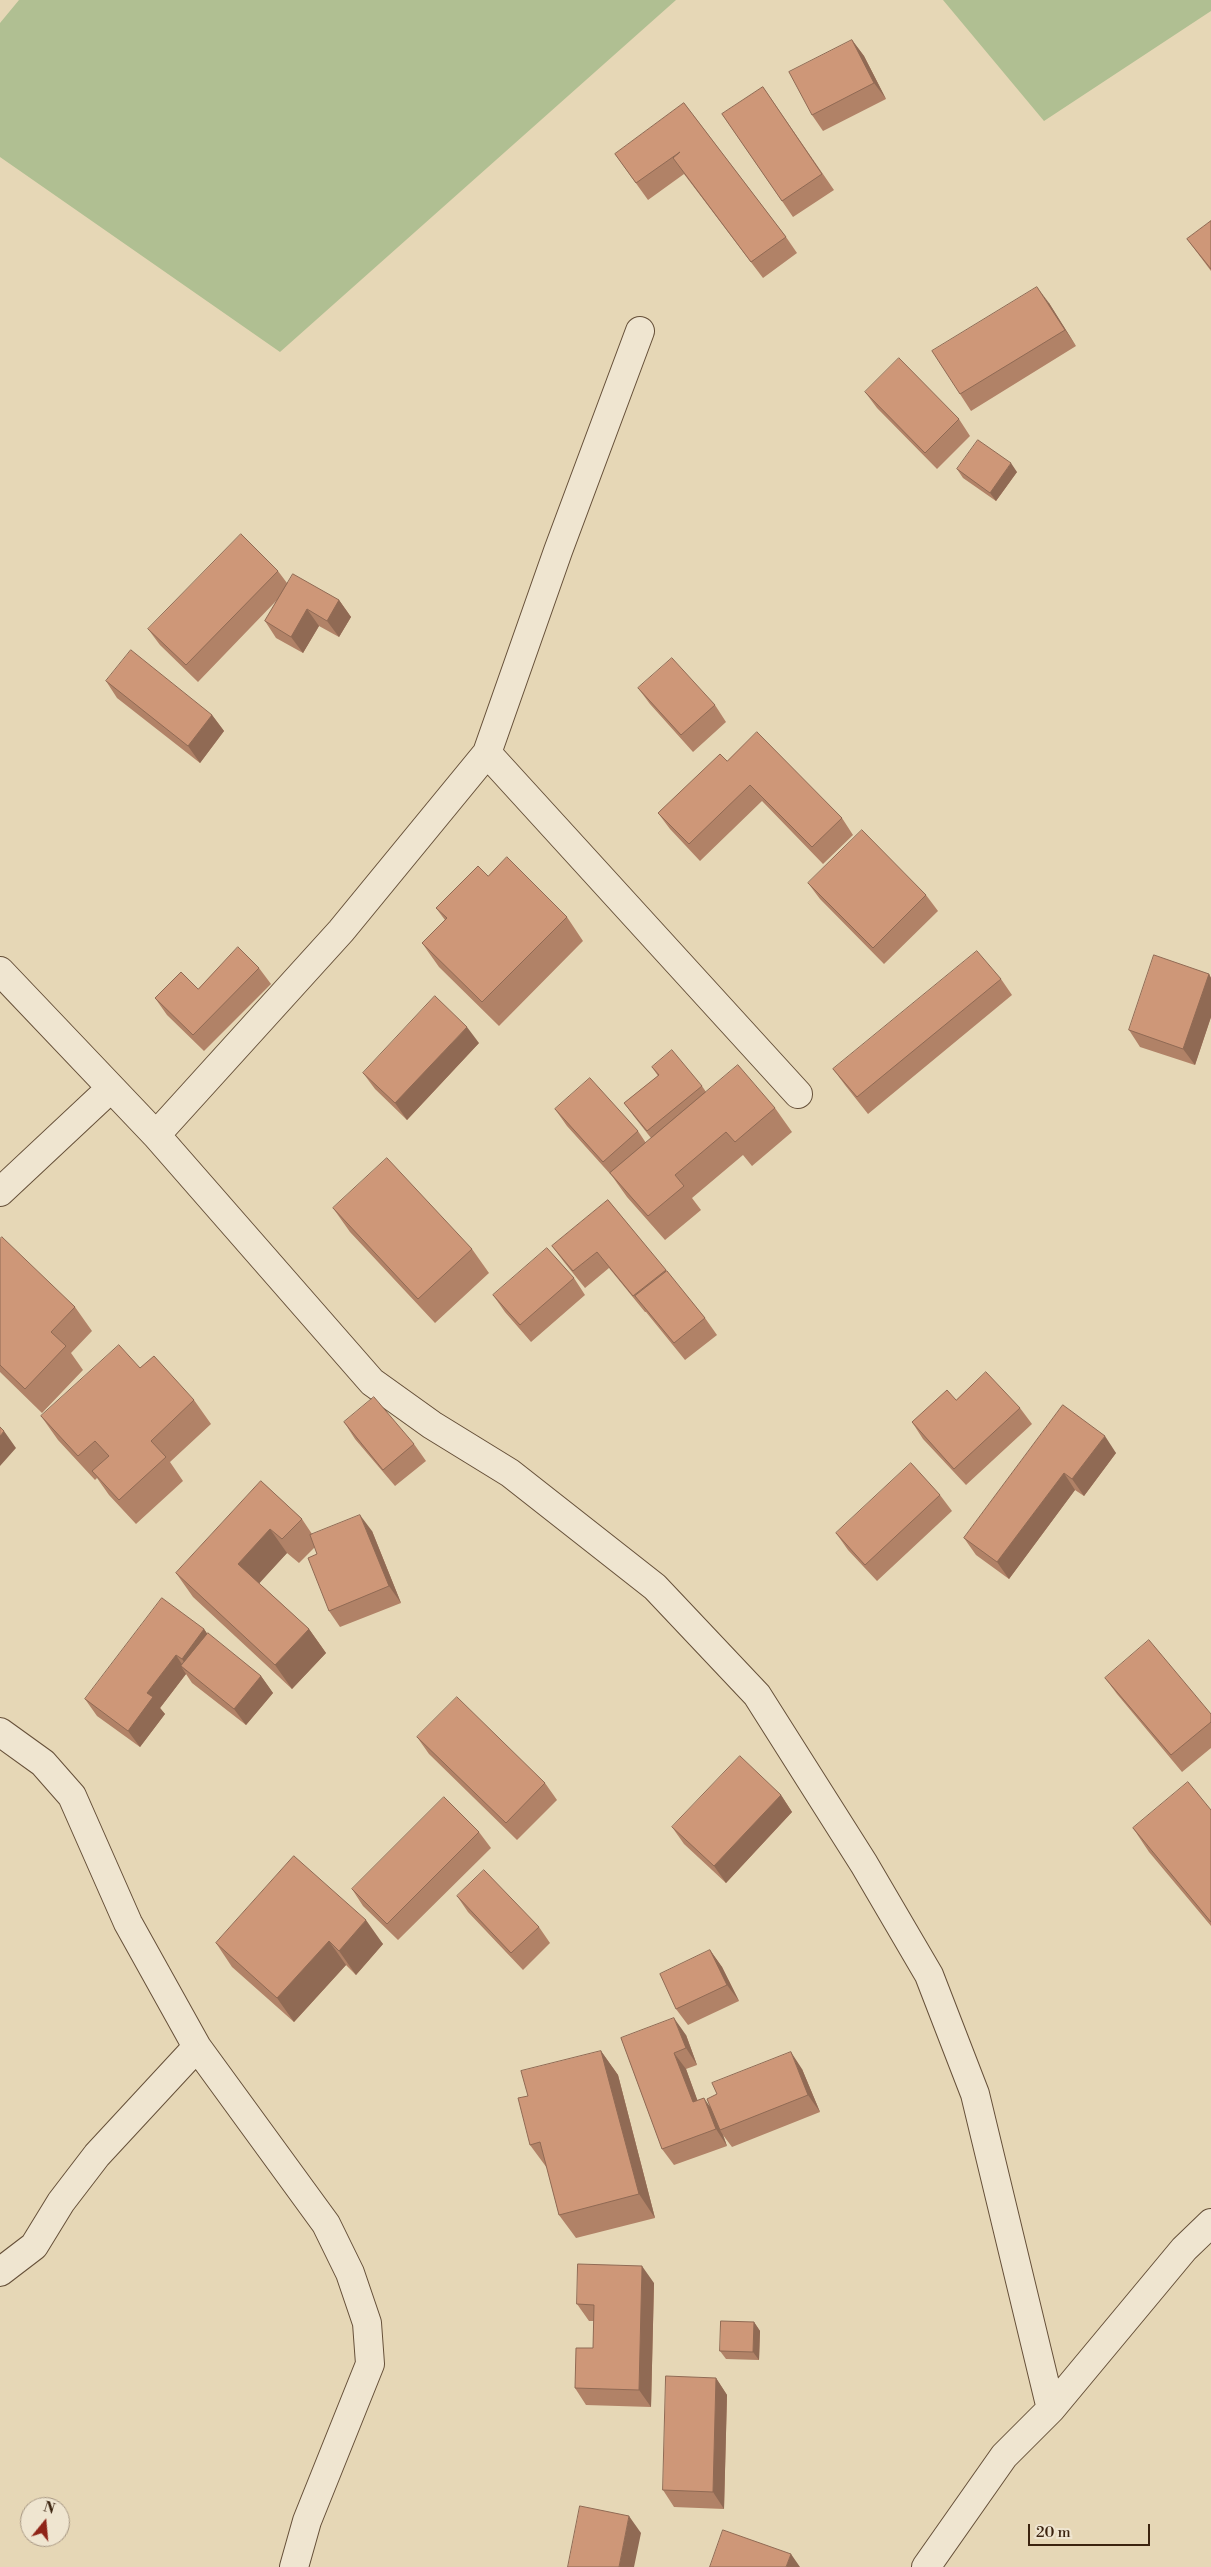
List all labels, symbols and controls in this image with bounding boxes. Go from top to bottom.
north arrow [20,2497,70,2547]
text: N [41,2498,57,2519]
scale bar [1031,2514,1154,2546]
text: 20 m [1036,2523,1071,2542]

